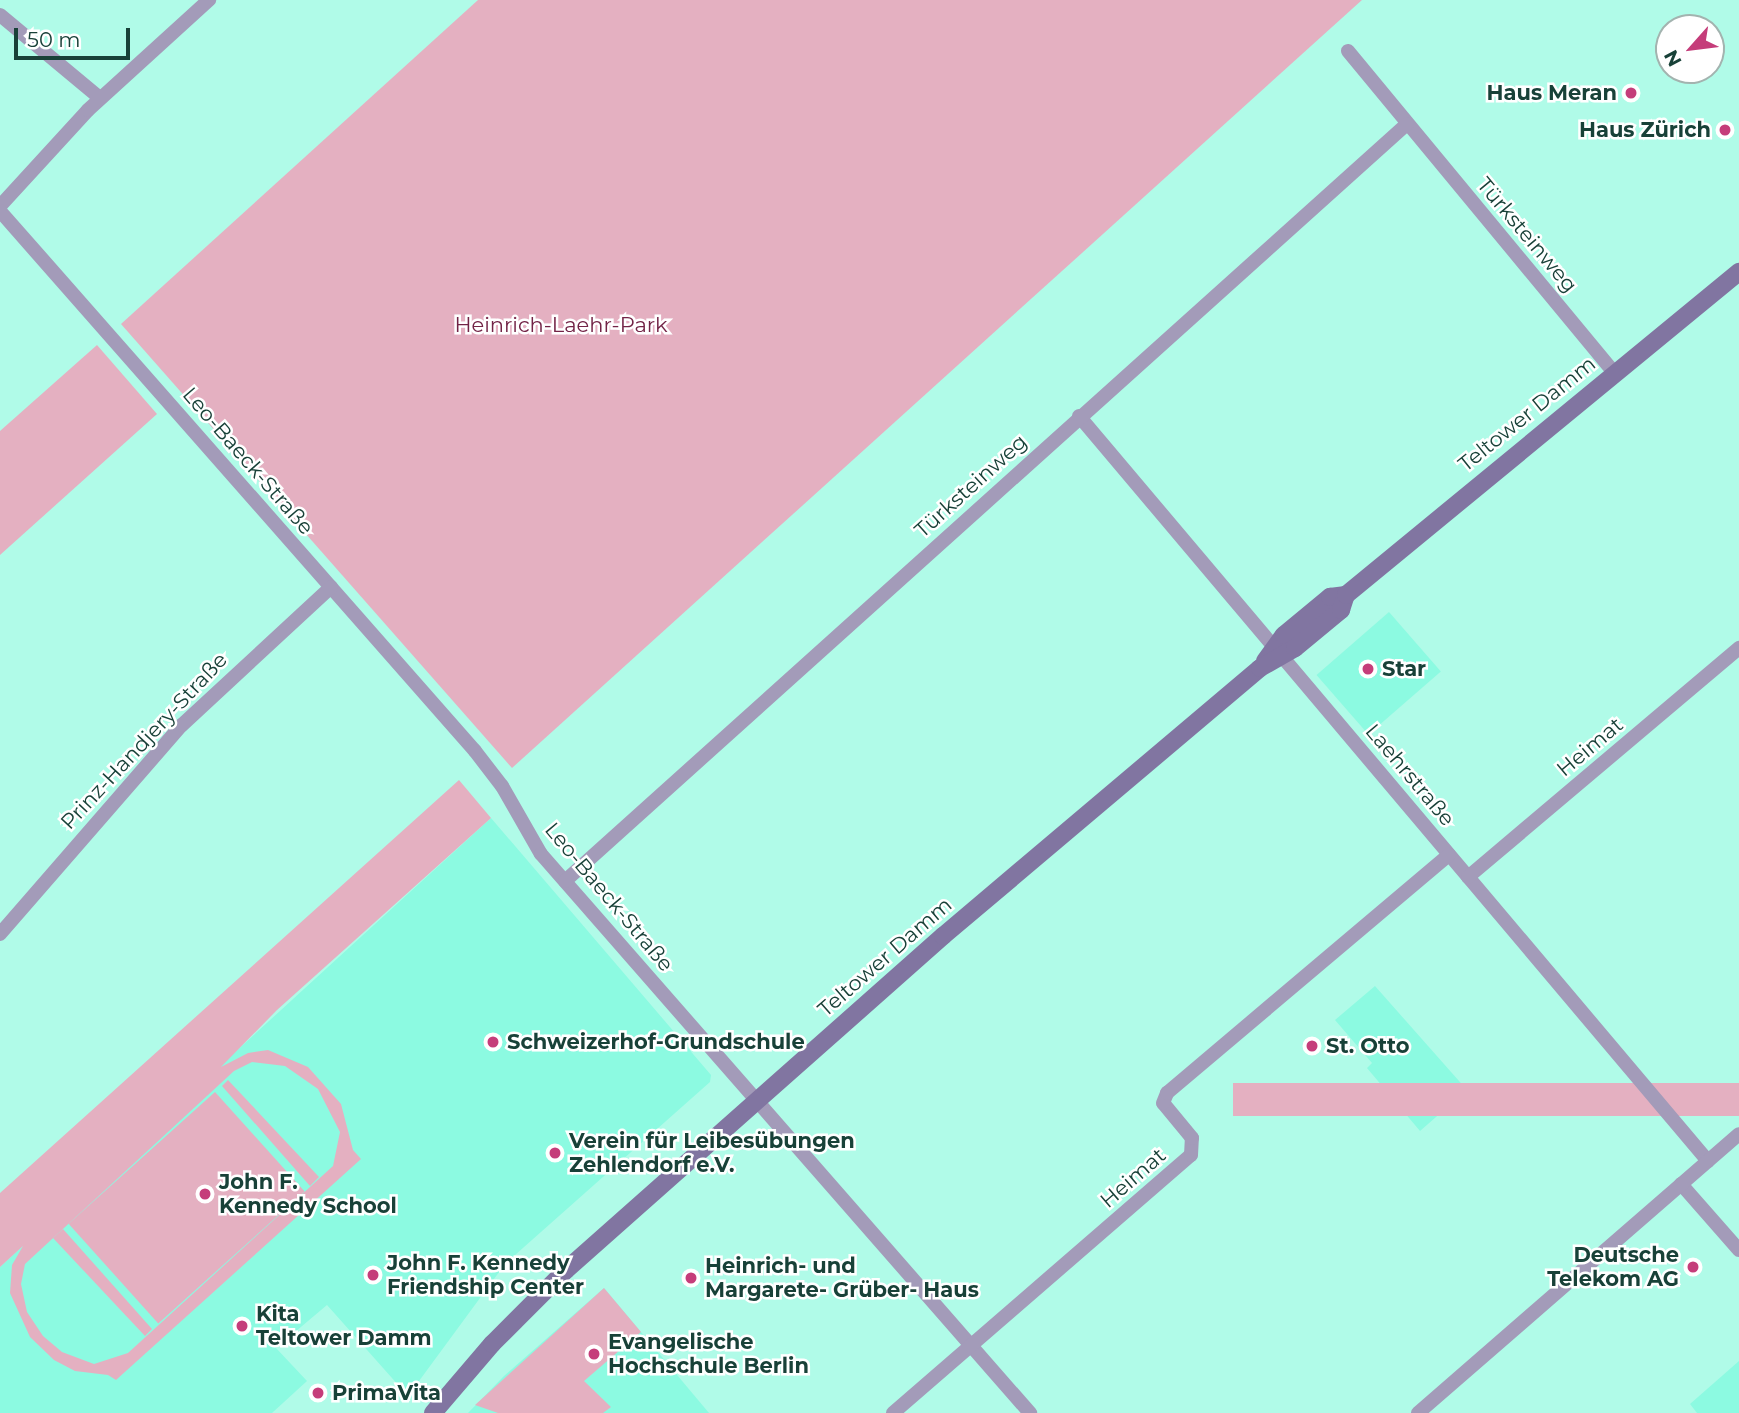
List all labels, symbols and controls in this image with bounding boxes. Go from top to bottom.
scale bar [18,14,133,58]
north arrow [1655,14,1725,84]
text: 50 m [27,27,81,52]
text: N [1659,46,1687,70]
place label: Haus Meran [1487,80,1617,106]
marker: Haus Meran [1623,85,1639,101]
place label: Haus Zürich [1579,117,1711,143]
marker: Haus Zürich [1717,122,1733,138]
street label: Türksteinweg [1472,172,1582,298]
park label: Heinrich-Laehr-Park [454,312,668,338]
street label: Teltower Damm [1453,351,1601,477]
street label: Leo-Baeck-Straße [177,382,319,540]
street label: Türksteinweg [910,429,1032,543]
street label: Prinz-Handjery-Straße [55,647,233,835]
place label: Star [1382,656,1426,682]
marker: Star [1360,661,1376,677]
street label: Heimat [1552,712,1628,782]
street label: Laehrstraße [1360,719,1460,831]
street label: Leo-Baeck-Straße [539,817,679,977]
street label: Teltower Damm [813,892,957,1022]
place label: Schweizerhof-Grundschule [507,1029,805,1055]
place label: St. Otto [1326,1033,1409,1059]
marker: Schweizerhof-Grundschule [485,1034,501,1050]
marker: St. Otto [1304,1038,1320,1054]
place label: Verein für Leibesübungen Zehlendorf e.V. [569,1128,855,1178]
street label: Heimat [1095,1143,1171,1213]
marker: Verein für Leibesübungen Zehlendorf e.V. [547,1145,563,1161]
place label: John F. Kennedy School [219,1169,397,1219]
marker: John F. Kennedy School [197,1186,213,1202]
place label: Deutsche Telekom AG [1547,1242,1679,1292]
place label: John F. Kennedy Friendship Center [387,1250,584,1300]
place label: Heinrich- und Margarete- Grüber- Haus [705,1253,979,1303]
marker: Deutsche Telekom AG [1685,1259,1701,1275]
marker: John F. Kennedy Friendship Center [365,1267,381,1283]
marker: Heinrich- und Margarete- Grüber- Haus [683,1270,699,1286]
place label: Kita Teltower Damm [256,1301,432,1351]
marker: Kita Teltower Damm [234,1318,250,1334]
place label: Evangelische Hochschule Berlin [608,1329,809,1379]
marker: Evangelische Hochschule Berlin [586,1346,602,1362]
place label: PrimaVita [332,1380,441,1406]
marker: PrimaVita [310,1385,326,1401]

